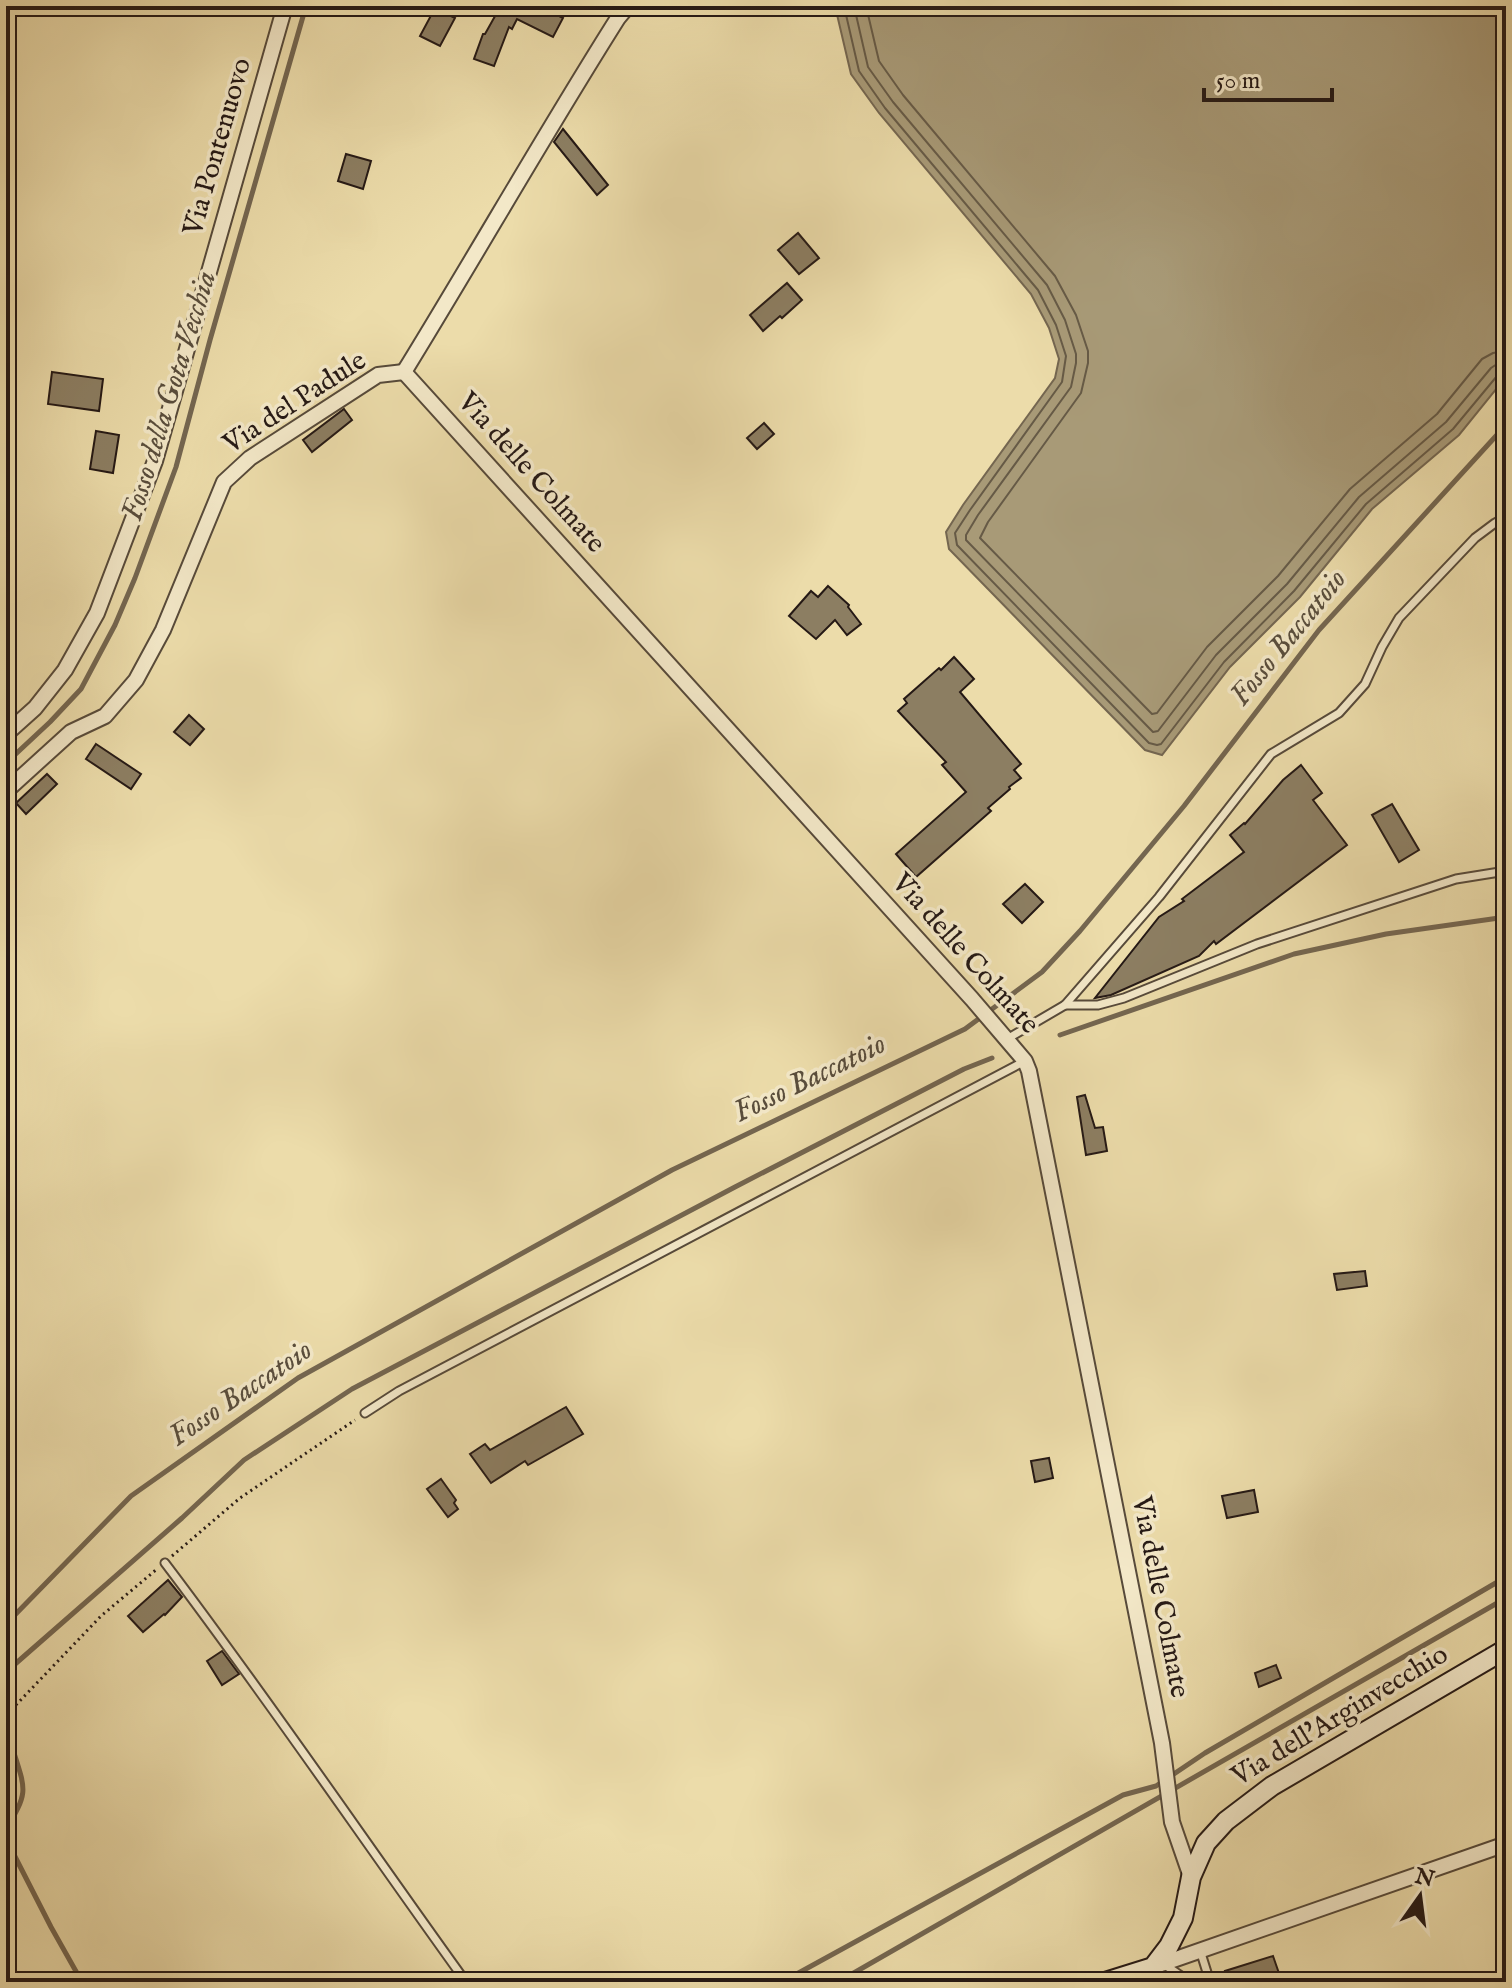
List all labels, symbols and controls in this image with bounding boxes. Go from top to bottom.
scale bar [1204,52,1332,102]
street label: Via Pontenuovo [176,54,260,241]
text: 50 m [1216,66,1260,97]
water label: Fosso della Gota Vecchia [114,267,226,525]
street label: Via del Padule [216,344,373,463]
street label: Via delle Colmate [449,384,613,561]
water label: Fosso Baccatoio [1222,562,1356,714]
street label: Via delle Colmate [883,865,1047,1042]
water label: Fosso Baccatoio [727,1026,893,1132]
water label: Fosso Baccatoio [162,1332,320,1456]
street label: Via delle Colmate [1123,1492,1197,1701]
street label: Via dell'Arginvecchio [1224,1637,1455,1795]
north arrow [1380,1856,1460,1936]
text: N [1411,1862,1437,1894]

